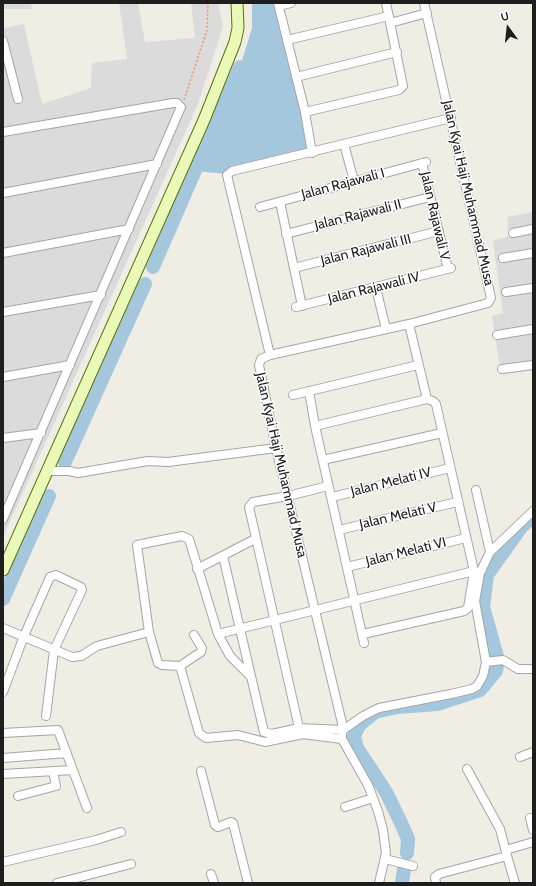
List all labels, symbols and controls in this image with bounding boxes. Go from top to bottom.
north arrow [488,8,528,48]
text: U [499,9,511,24]
street label: Jalan Kyai Haji Muhammad Musa [438,99,498,287]
street label: Jalan Rajawali I [300,165,386,203]
street label: Jalan Rajawali V [417,170,453,262]
street label: Jalan Rajawali II [313,196,403,234]
street label: Jalan Rajawali III [319,231,413,269]
street label: Jalan Rajawali IV [326,268,422,308]
street label: Jalan Kyai Haji Muhammad Musa [251,371,311,559]
street label: Jalan Melati IV [349,464,433,500]
street label: Jalan Melati V [358,499,438,533]
street label: Jalan Melati VI [364,534,448,570]

